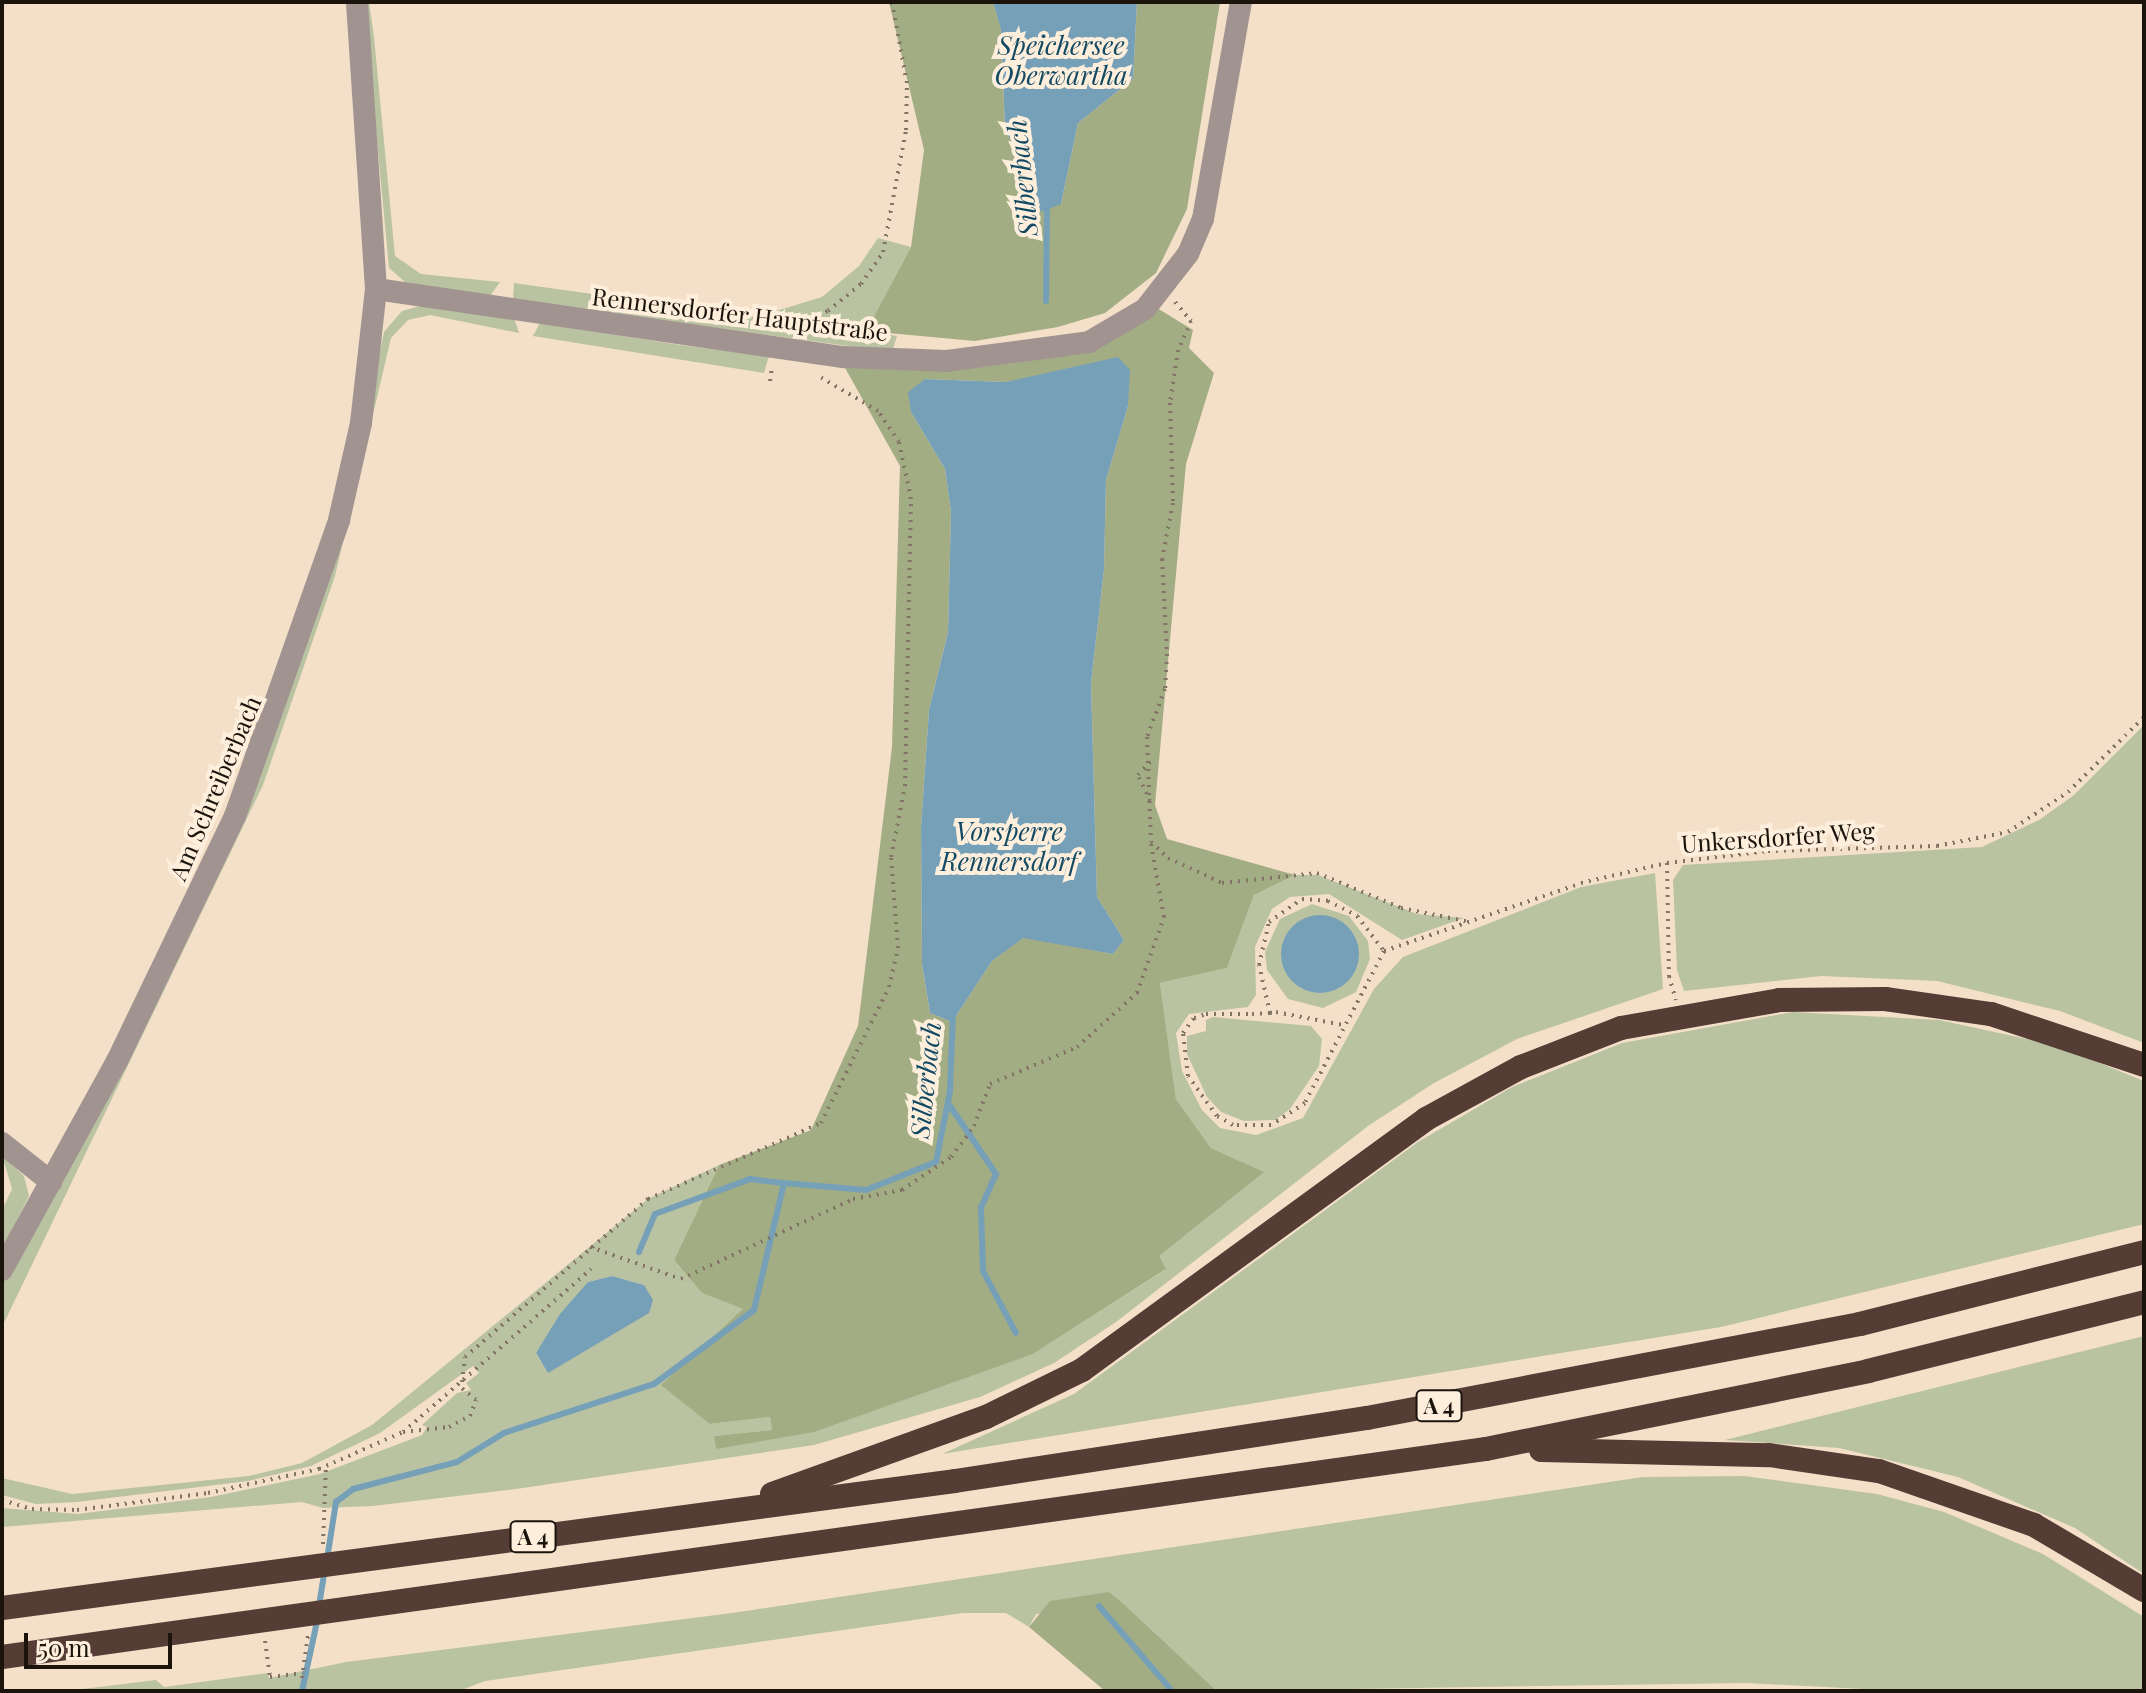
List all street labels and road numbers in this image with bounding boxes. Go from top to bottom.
street label: Rennersdorfer Hauptstraße [590,282,890,346]
street label: Am Schreiberbach [163,691,267,885]
street label: Unkersdorfer Weg [1680,816,1876,858]
road number: A 4 [1415,1388,1463,1424]
road number: A 4 [509,1519,557,1555]

